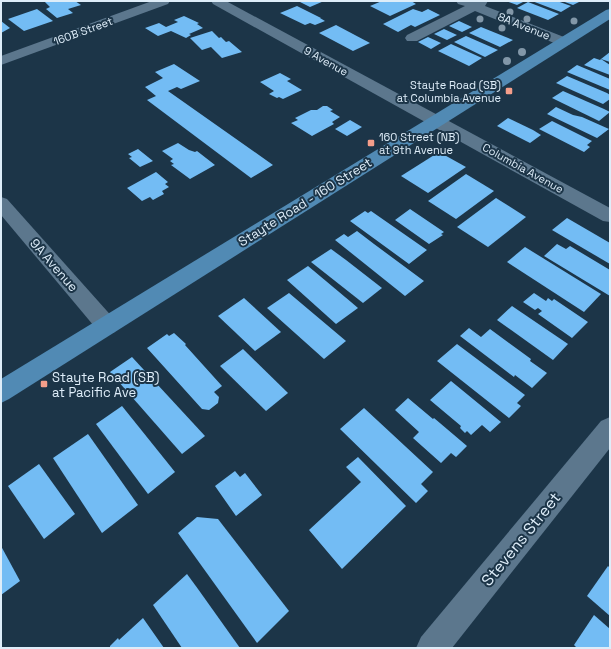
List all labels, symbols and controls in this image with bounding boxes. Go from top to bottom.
street label: 8A Avenue [496,9,552,43]
street label: 160B Street [51,14,115,48]
street label: 9 Avenue [301,43,351,79]
place label: Stayte Road (SB) at Columbia Avenue [397,78,501,105]
marker: Stayte Road (SB) at Columbia Avenue [504,86,514,96]
place label: 160 Street (NB) at 9th Avenue [379,130,459,157]
marker: 160 Street (NB) at 9th Avenue [366,138,376,148]
street label: Columbia Avenue [480,140,566,196]
street label: Stayte Road - 160 Street [235,154,375,250]
street label: 9A Avenue [26,235,82,295]
place label: Stayte Road (SB) at Pacific Ave [52,369,160,401]
marker: Stayte Road (SB) at Pacific Ave [39,379,49,389]
street label: Stevens Street [477,488,565,590]

